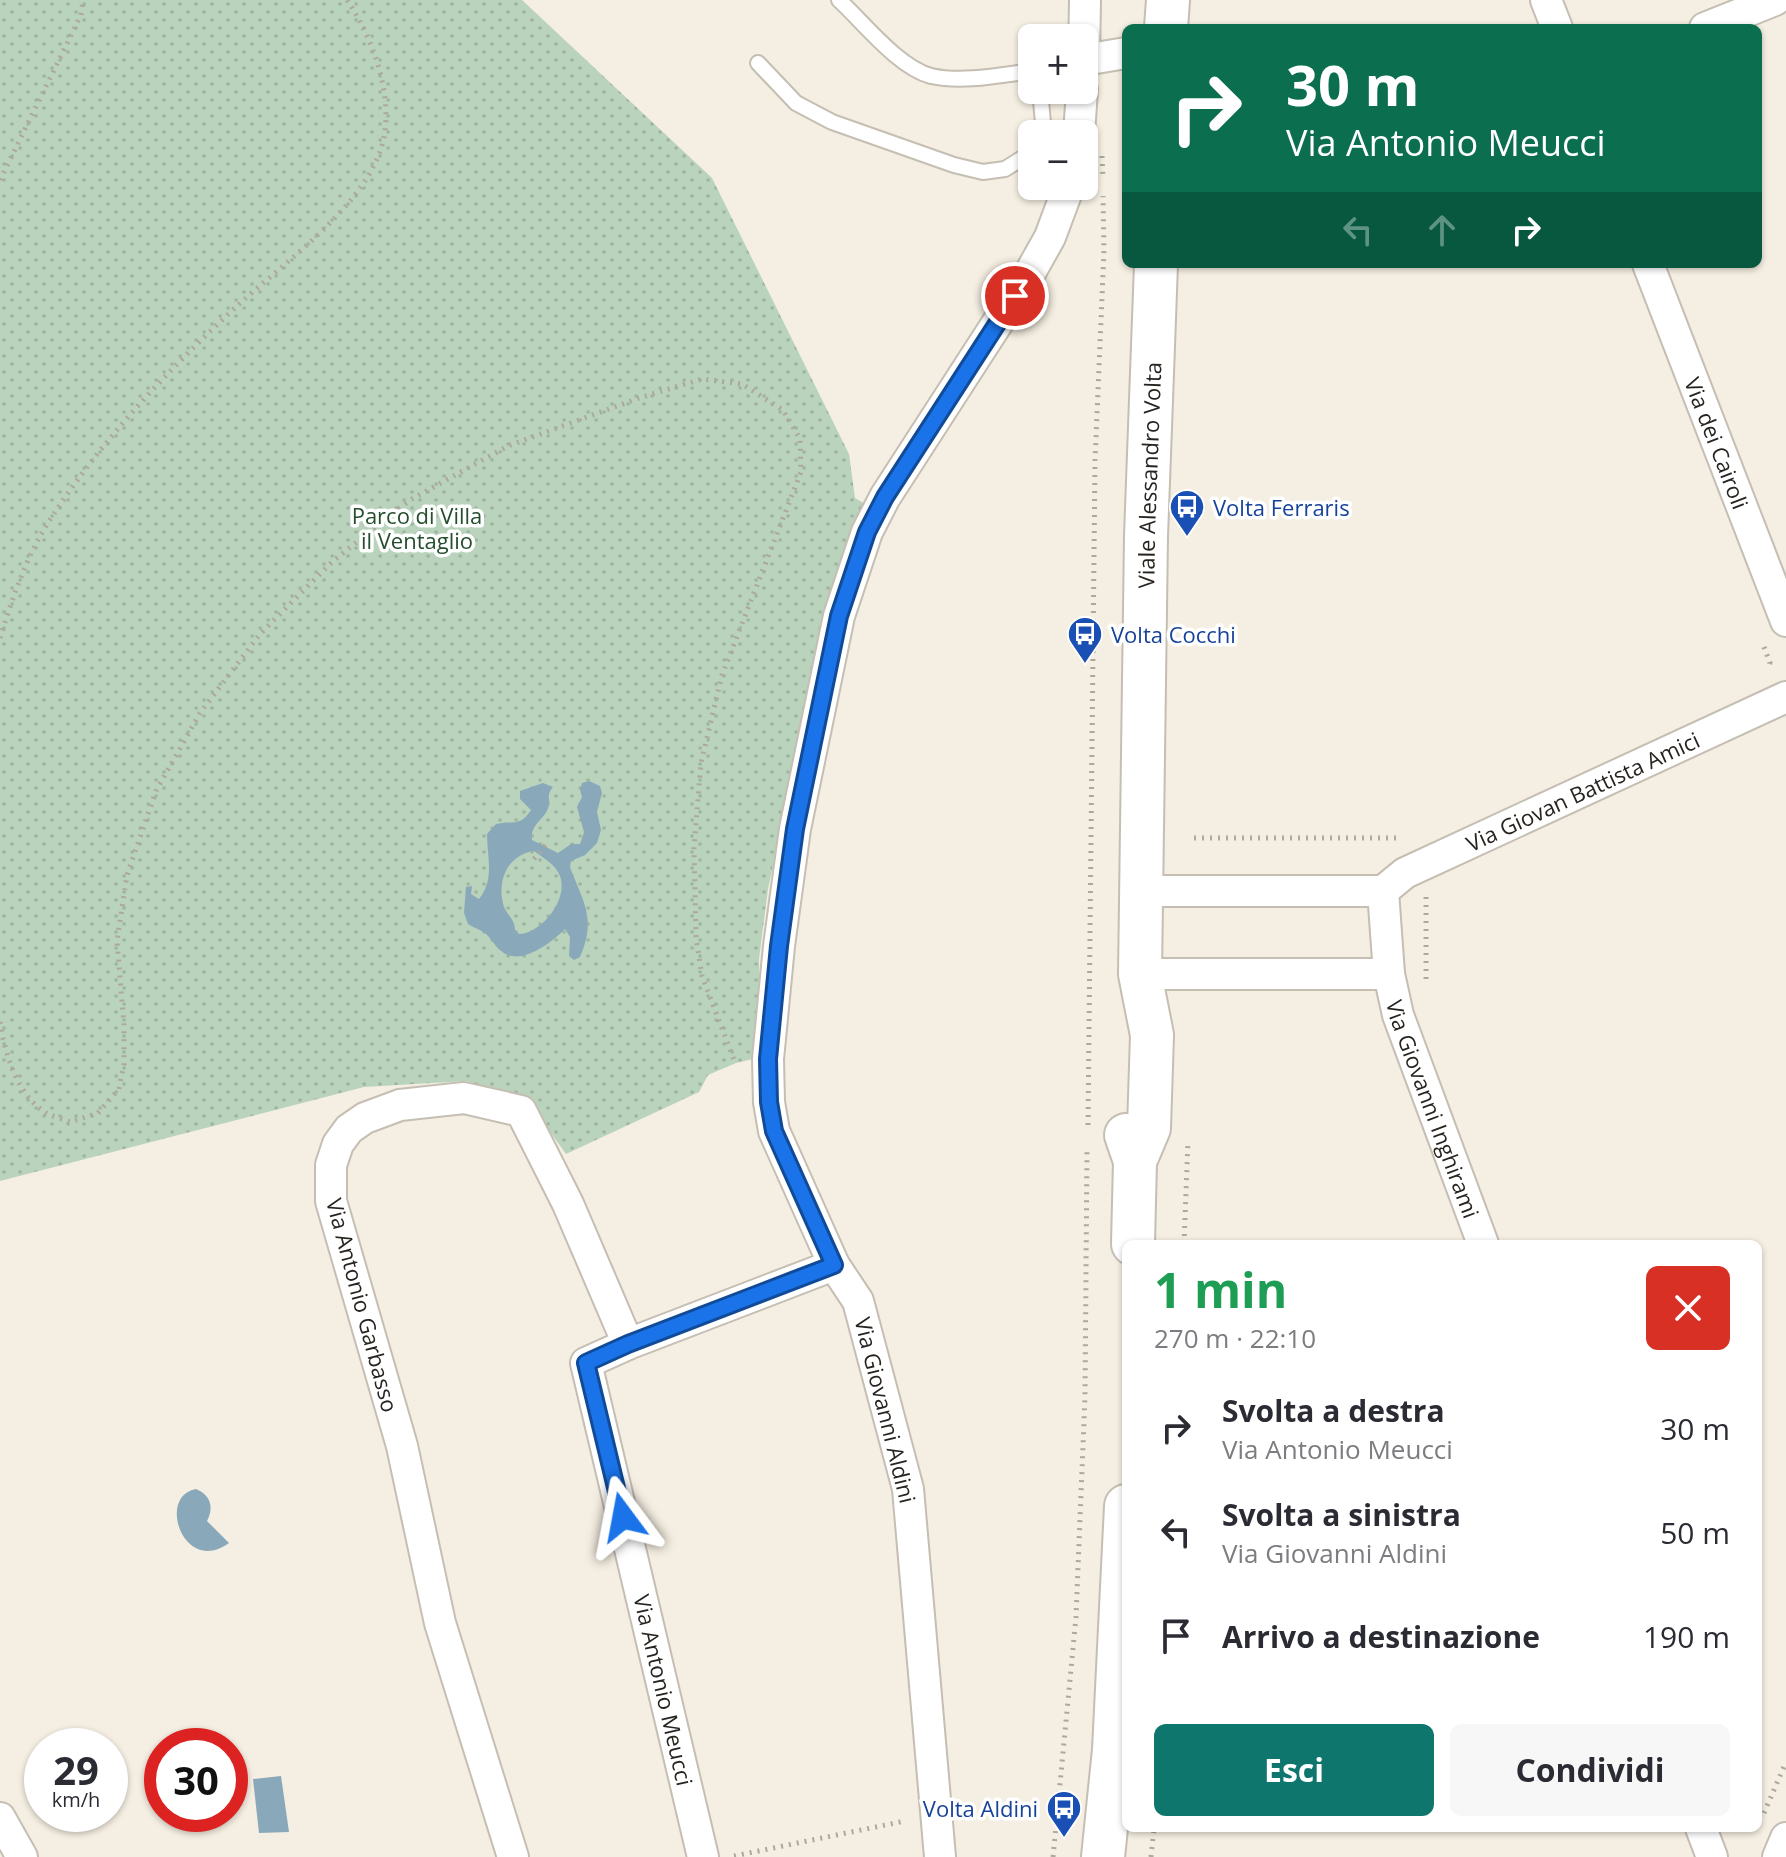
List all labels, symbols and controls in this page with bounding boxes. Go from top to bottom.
map controls [1018,24,1098,200]
button: + [1018,24,1098,104]
text: 30 m [1286,46,1420,122]
icon: right [1154,56,1258,160]
text: Via Antonio Meucci [1286,118,1606,167]
button: − [1018,120,1098,200]
icon: left [1336,208,1380,252]
icon: ahead [1420,208,1464,252]
icon: right [1504,208,1548,252]
pin [981,262,1049,330]
icon: arrive [993,274,1037,318]
street label: Viale Alessandro Volta [1130,361,1167,589]
street label: Via dei Cairoli [1678,373,1756,513]
bus stop icon: Volta Ferraris [1168,488,1206,538]
place label: Volta Ferraris [1213,492,1350,522]
park label: Parco di Villa il Ventaglio [352,500,482,555]
bus stop icon: Volta Cocchi [1066,615,1104,665]
place label: Volta Cocchi [1111,619,1236,649]
street label: Via Giovan Battista Amici [1461,724,1704,858]
street label: Via Giovanni Inghirami [1380,997,1487,1222]
street label: Via Antonio Garbasso [320,1195,406,1415]
text: 1 min [1154,1257,1287,1322]
button: close [1646,1266,1730,1350]
street label: Via Giovanni Aldini [848,1314,924,1506]
text: 270 m · 22:10 [1154,1320,1316,1356]
text: Svolta a destra [1222,1390,1445,1431]
icon: right [1154,1406,1198,1450]
text: 30 m [1660,1408,1730,1449]
text: Via Antonio Meucci [1222,1431,1453,1467]
position arrow [581,1475,665,1559]
text: Svolta a sinistra [1222,1494,1461,1535]
icon: left [1154,1510,1198,1554]
text: 50 m [1660,1512,1730,1553]
text: Via Giovanni Aldini [1222,1535,1447,1571]
street label: Via Antonio Meucci [627,1591,701,1789]
icon: arrive [1154,1614,1198,1658]
text: Arrivo a destinazione [1222,1616,1540,1657]
text: 190 m [1643,1616,1730,1657]
button: Esci [1154,1724,1434,1816]
button: Condividi [1450,1724,1730,1816]
speed limit sign: 30 [144,1728,248,1832]
text: 29 [53,1742,99,1797]
text: km/h [52,1786,100,1813]
bus stop icon: Volta Aldini [1045,1789,1083,1839]
place label: Volta Aldini [923,1793,1038,1823]

